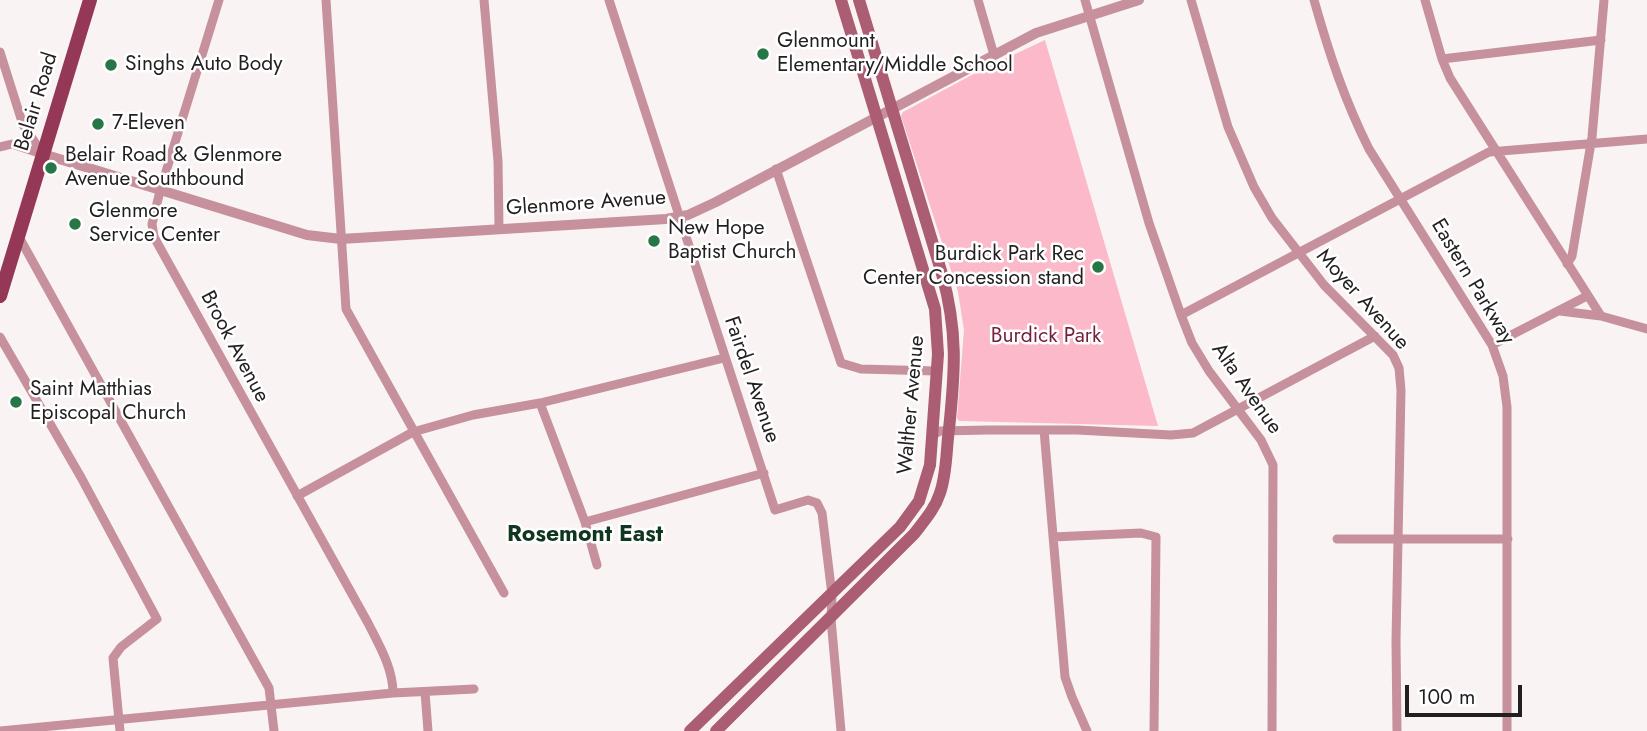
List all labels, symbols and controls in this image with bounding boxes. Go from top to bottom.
place label: Glenmount Elementary/Middle School [777,29,1013,79]
marker: Glenmount Elementary/Middle School [755,46,771,62]
street label: Belair Road [10,50,64,154]
place label: Singhs Auto Body [125,52,282,78]
marker: Singhs Auto Body [103,57,119,73]
place label: 7-Eleven [112,111,185,137]
marker: 7-Eleven [90,116,106,132]
place label: Belair Road & Glenmore Avenue Southbound [65,143,282,193]
marker: Belair Road & Glenmore Avenue Southbound [43,160,59,176]
street label: Glenmore Avenue [505,186,667,222]
place label: Glenmore Service Center [89,199,220,249]
street label: Eastern Parkway [1425,215,1519,349]
marker: Glenmore Service Center [67,216,83,232]
place label: New Hope Baptist Church [668,216,796,266]
marker: New Hope Baptist Church [646,233,662,249]
place label: Burdick Park Rec Center Concession stand [863,242,1084,292]
street label: Moyer Avenue [1310,244,1414,356]
marker: Burdick Park Rec Center Concession stand [1090,259,1106,275]
street label: Brook Avenue [194,287,274,407]
street label: Fairdel Avenue [718,314,784,446]
park label: Burdick Park [991,324,1101,350]
street label: Walther Avenue [893,334,931,476]
street label: Alta Avenue [1205,339,1287,439]
place label: Saint Matthias Episcopal Church [30,377,187,427]
marker: Saint Matthias Episcopal Church [8,394,24,410]
district label: Rosemont East [507,521,663,549]
scale bar [1409,672,1526,716]
text: 100 m [1418,682,1475,712]

